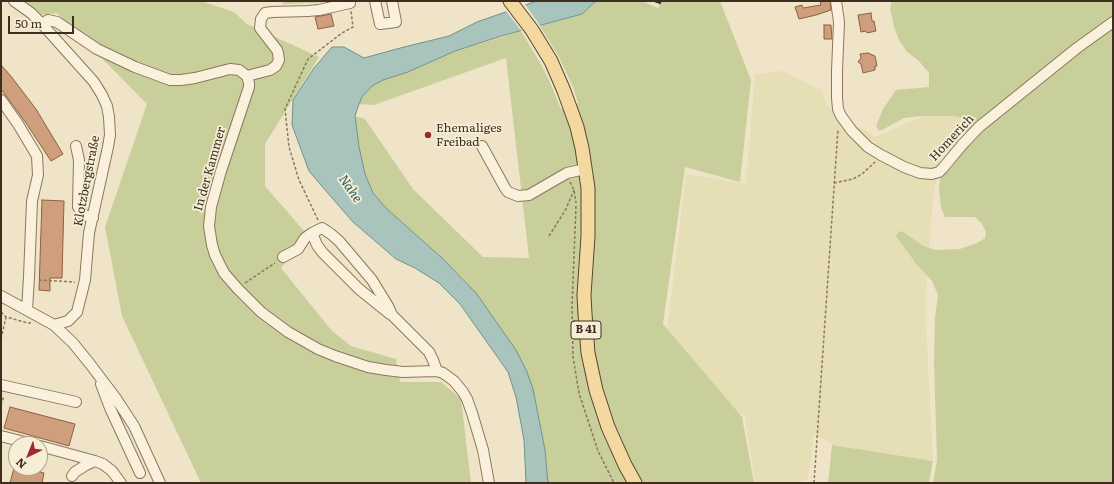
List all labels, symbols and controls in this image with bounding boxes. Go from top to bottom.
scale bar [10,8,76,34]
text: 50 m [15,14,42,32]
street label: Homerich [927,112,977,164]
place label: Ehemaliges Freibad [436,121,502,149]
street label: In der Kammer [191,125,229,213]
marker: Ehemaliges Freibad [423,130,433,140]
street label: Klotzbergstraße [71,134,103,228]
water label: Nahe [335,172,365,206]
road number: B 41 [571,321,601,339]
north arrow [8,436,48,476]
text: N [12,455,29,473]

